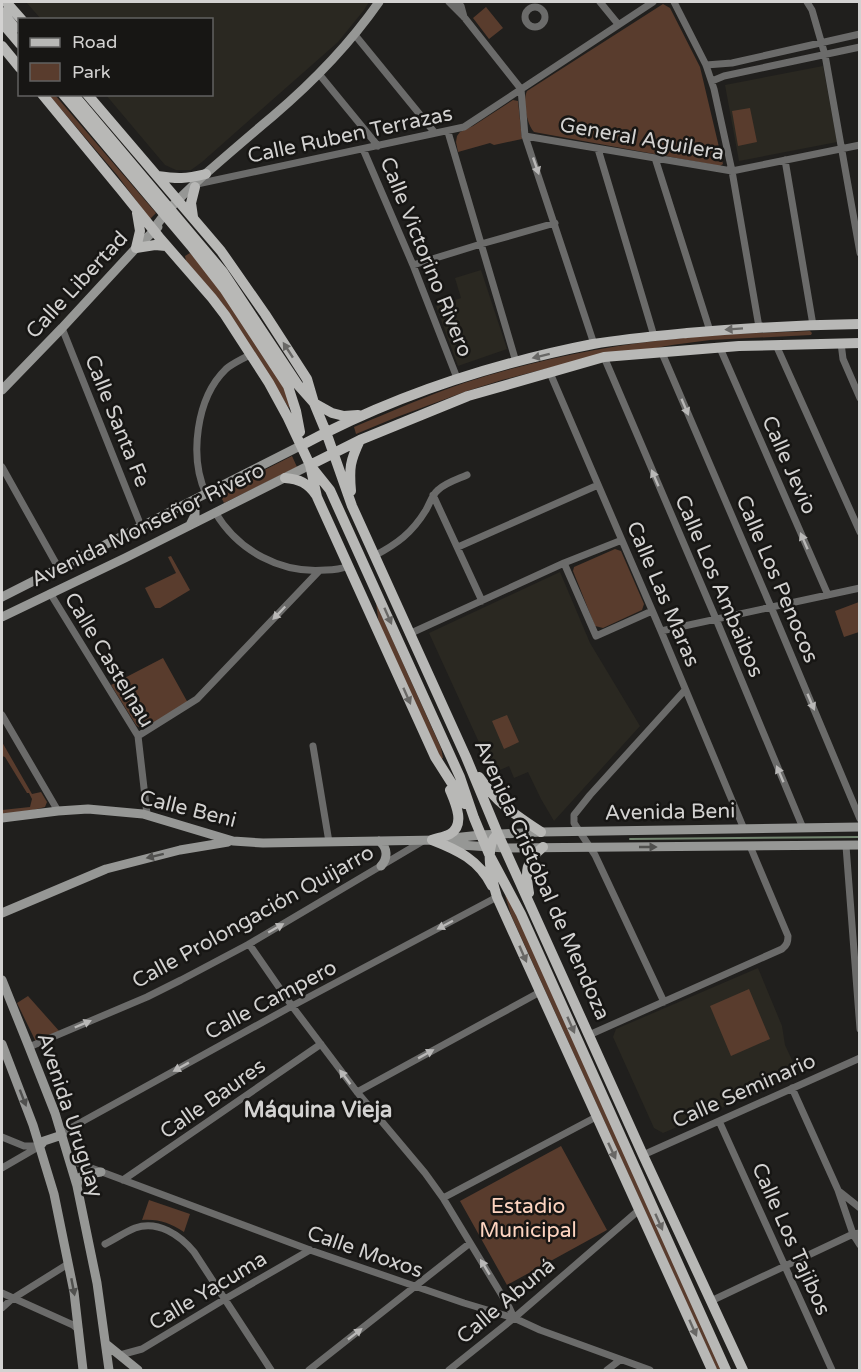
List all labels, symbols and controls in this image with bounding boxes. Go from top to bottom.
legend [18,18,213,96]
text: Road [72,31,117,53]
text: Park [72,61,111,83]
street label: Calle Ruben Terrazas [245,101,455,169]
street label: General Aguilera [558,112,726,166]
street label: Calle Victorino Rivero [374,153,478,361]
one-way arrow [531,157,541,175]
street label: Calle Libertad [21,226,133,344]
one-way arrow [725,324,744,334]
one-way arrow [283,342,294,359]
street label: Calle Santa Fe [79,351,155,491]
one-way arrow [532,351,550,361]
one-way arrow [680,398,690,416]
street label: Calle Jevio [756,412,822,518]
street label: Avenida Monseñor Rivero [27,458,269,592]
one-way arrow [650,469,659,487]
street label: Calle Los Ambaibos [669,491,769,681]
street label: Calle Los Penocos [730,491,824,667]
street label: Calle Las Maras [621,517,705,671]
one-way arrow [800,533,809,550]
street label: Calle Castelnau [59,588,159,732]
one-way arrow [272,606,286,621]
one-way arrow [383,608,392,625]
one-way arrow [403,687,412,705]
one-way arrow [807,693,816,711]
street label: Avenida Cristóbal de Mendoza [469,736,615,1024]
one-way arrow [775,764,785,782]
street label: Calle Beni [137,785,239,833]
street label: Avenida Beni [604,798,736,826]
street label: Calle Prolongación Quijarro [128,840,378,994]
one-way arrow [638,842,657,852]
one-way arrow [146,852,164,862]
one-way arrow [437,920,454,930]
one-way arrow [268,922,284,933]
one-way arrow [518,946,527,963]
street label: Calle Campero [201,955,341,1045]
one-way arrow [566,1016,575,1033]
one-way arrow [75,1019,93,1029]
street label: Avenida Uruguay [32,1030,108,1200]
street label: Calle Seminario [668,1048,820,1134]
one-way arrow [418,1049,435,1059]
street label: Calle Baures [155,1053,271,1145]
one-way arrow [172,1062,189,1072]
one-way arrow [339,1069,351,1084]
one-way arrow [18,1090,28,1108]
district label: Máquina Vieja [244,1097,392,1123]
one-way arrow [608,1142,617,1159]
street label: Calle Los Tajibos [746,1159,836,1319]
park label: Estadio Municipal [479,1194,577,1243]
one-way arrow [655,1213,664,1230]
street label: Calle Moxos [304,1221,426,1283]
street label: Calle Yacuma [145,1246,271,1336]
street label: Calle Abuná [452,1253,560,1349]
one-way arrow [480,1258,490,1275]
one-way arrow [69,1277,78,1296]
one-way arrow [688,1320,697,1337]
one-way arrow [348,1329,363,1341]

